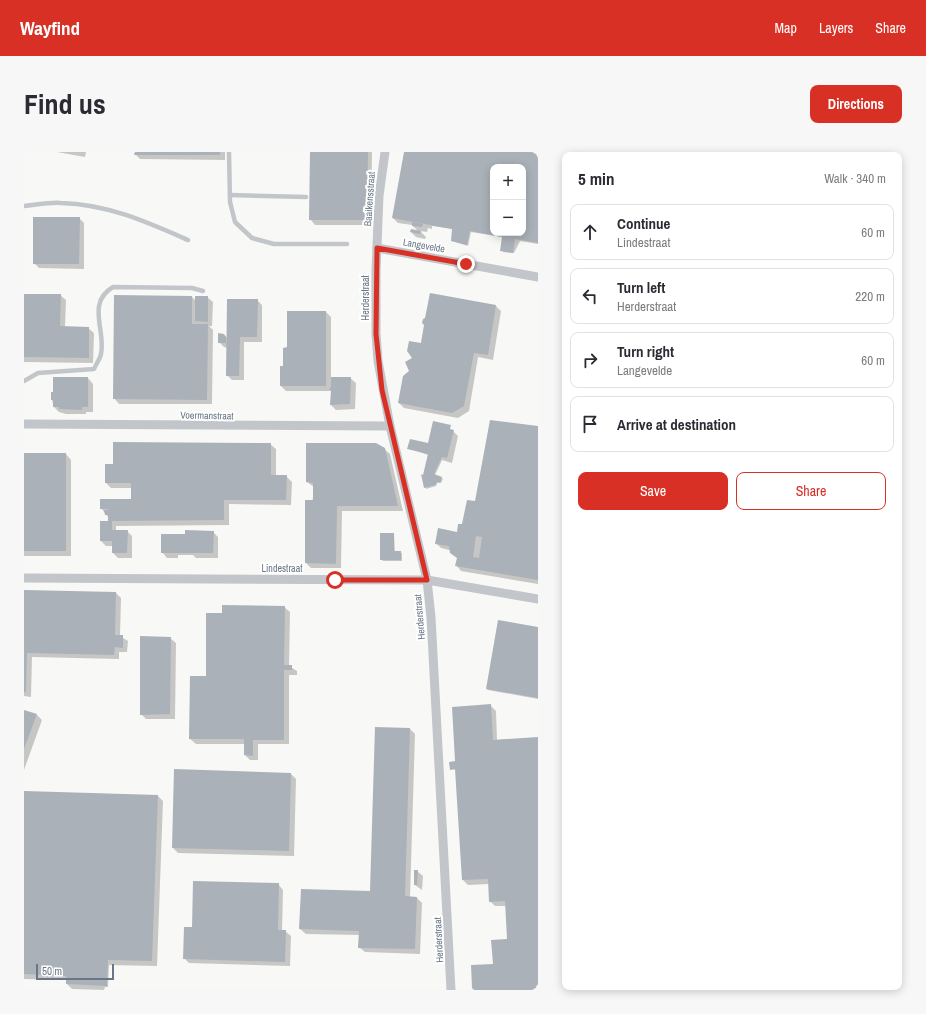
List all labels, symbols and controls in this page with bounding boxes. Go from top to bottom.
text: Wayfind [20,15,80,41]
text: Map [775,19,797,37]
text: Layers [819,19,853,37]
text: Share [875,19,906,37]
text: Find us [24,85,106,123]
button: Directions [810,85,902,123]
map controls [490,164,526,236]
button: + [490,164,526,200]
text: 5 min [578,167,614,190]
text: Walk · 340 m [824,170,886,187]
street label: Baaikensstraat [361,171,378,227]
button: − [490,200,526,236]
text: Continue [617,213,670,234]
icon: ahead [579,221,601,243]
text: 60 m [861,224,885,241]
text: Lindestraat [617,234,670,251]
street label: Langevelde [402,235,446,256]
route end [457,255,475,273]
street label: Herderstraat [359,274,372,321]
text: Turn left [617,277,665,298]
icon: left [579,285,601,307]
text: 220 m [855,288,885,305]
text: Herderstraat [617,298,676,315]
text: Turn right [617,341,674,362]
icon: right [579,349,601,371]
text: 60 m [861,352,885,369]
text: Langevelde [617,362,672,379]
street label: Voermanstraat [180,409,234,422]
icon: arrive [579,413,601,435]
text: Arrive at destination [617,414,736,435]
button: Save [578,472,728,510]
button: Share [736,472,886,510]
street label: Lindestraat [261,562,303,575]
route start [326,571,344,589]
street label: Herderstraat [411,593,428,640]
street label: Herderstraat [431,916,446,963]
scale bar [36,962,114,981]
text: 50 m [42,964,62,978]

